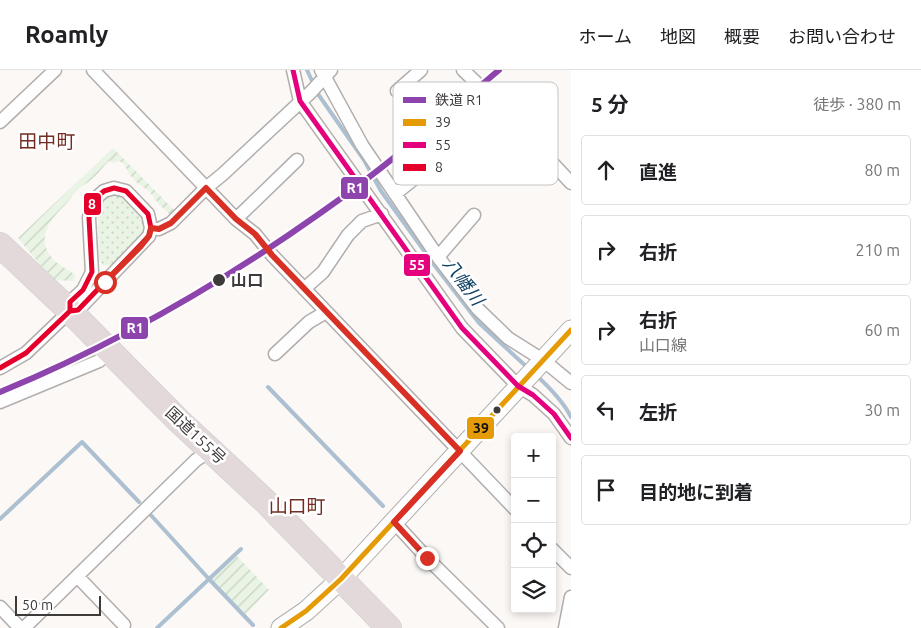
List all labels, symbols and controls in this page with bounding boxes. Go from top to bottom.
text: Roamly [25,21,108,48]
text: ホーム [579,26,632,46]
text: 地図 [660,26,696,46]
text: 概要 [724,26,760,46]
text: お問い合わせ [788,26,896,46]
legend [393,82,558,185]
text: 鉄道 R1 [435,92,483,108]
text: 5 分 [591,92,629,116]
text: 徒歩 · 380 m [813,95,901,113]
text: 39 [435,114,451,130]
district label: 田中町 [18,130,76,152]
text: 55 [435,137,451,153]
icon: ahead [592,156,620,184]
text: 8 [435,159,443,175]
text: 直進 [639,161,677,183]
text: 80 m [864,161,900,179]
line badge: R1 [340,176,369,200]
text: R1 [346,180,364,196]
line badge: 8 [83,192,102,216]
text: 8 [88,196,96,212]
icon: right [592,236,620,264]
text: 右折 [639,241,677,263]
text: 210 m [855,241,900,259]
line badge: 55 [403,253,431,277]
water label: 八幡川 [440,253,489,310]
text: 55 [409,257,425,273]
route start [94,271,117,294]
place label: 山口 [231,271,263,289]
marker: 山口 [211,272,227,288]
text: 右折 [639,309,677,331]
line badge: R1 [120,316,149,340]
icon: right [592,316,620,344]
text: R1 [126,320,144,336]
text: 60 m [864,321,900,339]
text: 山口線 [639,336,687,354]
icon: left [592,396,620,424]
text: 左折 [639,401,677,423]
text: 30 m [864,401,900,419]
street label: 国道155号 [162,403,230,467]
unlabelled marker [492,405,502,415]
line badge: 39 [466,416,495,440]
text: 39 [473,420,489,436]
map controls [511,433,556,613]
button: + [511,433,556,478]
icon: arrive [592,476,620,504]
button: − [511,478,556,523]
text: 目的地に到着 [639,481,753,503]
district label: 山口町 [268,495,326,517]
button: locate [511,523,556,568]
route end [416,547,439,570]
button: layers [511,568,556,613]
scale bar [15,593,101,616]
text: 50 m [22,597,53,613]

